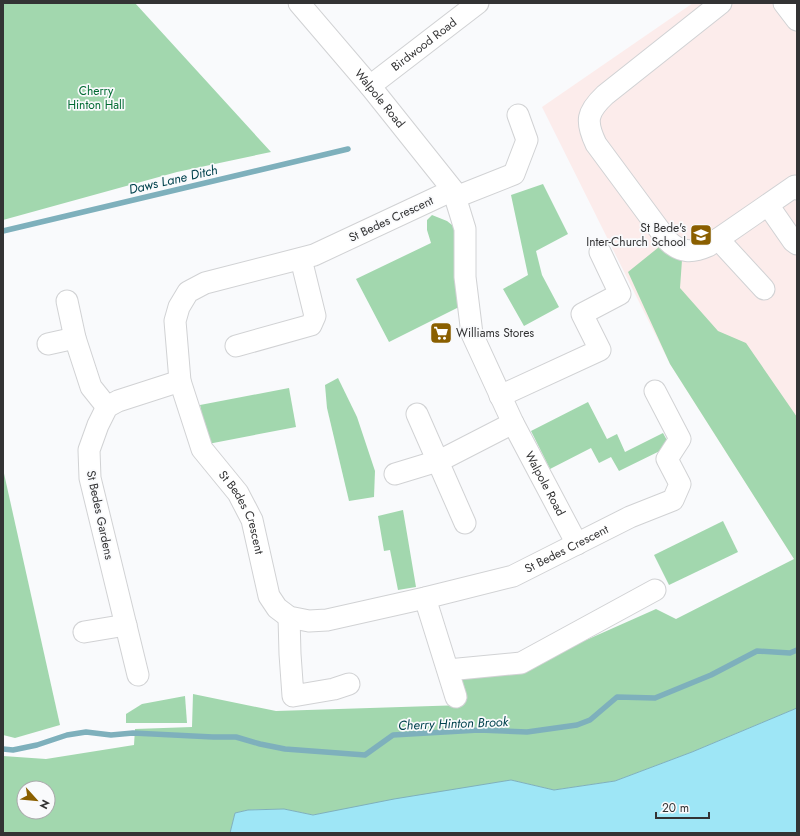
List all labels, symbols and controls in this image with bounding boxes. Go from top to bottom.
street label: Birdwood Road [387,14,460,76]
street label: Walpole Road [350,65,409,132]
park label: Cherry Hinton Hall [67,82,125,114]
water label: Daws Lane Ditch [127,160,220,199]
street label: St Bedes Crescent [346,191,436,247]
place label: St Bede's Inter-Church School [586,219,686,251]
school or university icon: St Bede's Inter-Church School [688,222,714,248]
supermarket icon: Williams Stores [428,320,454,346]
place label: Williams Stores [456,324,534,342]
street label: Walpole Road [520,448,570,519]
street label: St Bedes Crescent [214,467,268,556]
street label: St Bedes Gardens [82,469,118,561]
street label: St Bedes Crescent [521,520,612,578]
water label: Cherry Hinton Brook [398,712,509,735]
north arrow [16,780,56,820]
scale bar [656,794,709,820]
text: N [36,797,54,812]
text: 20 m [662,799,689,817]

